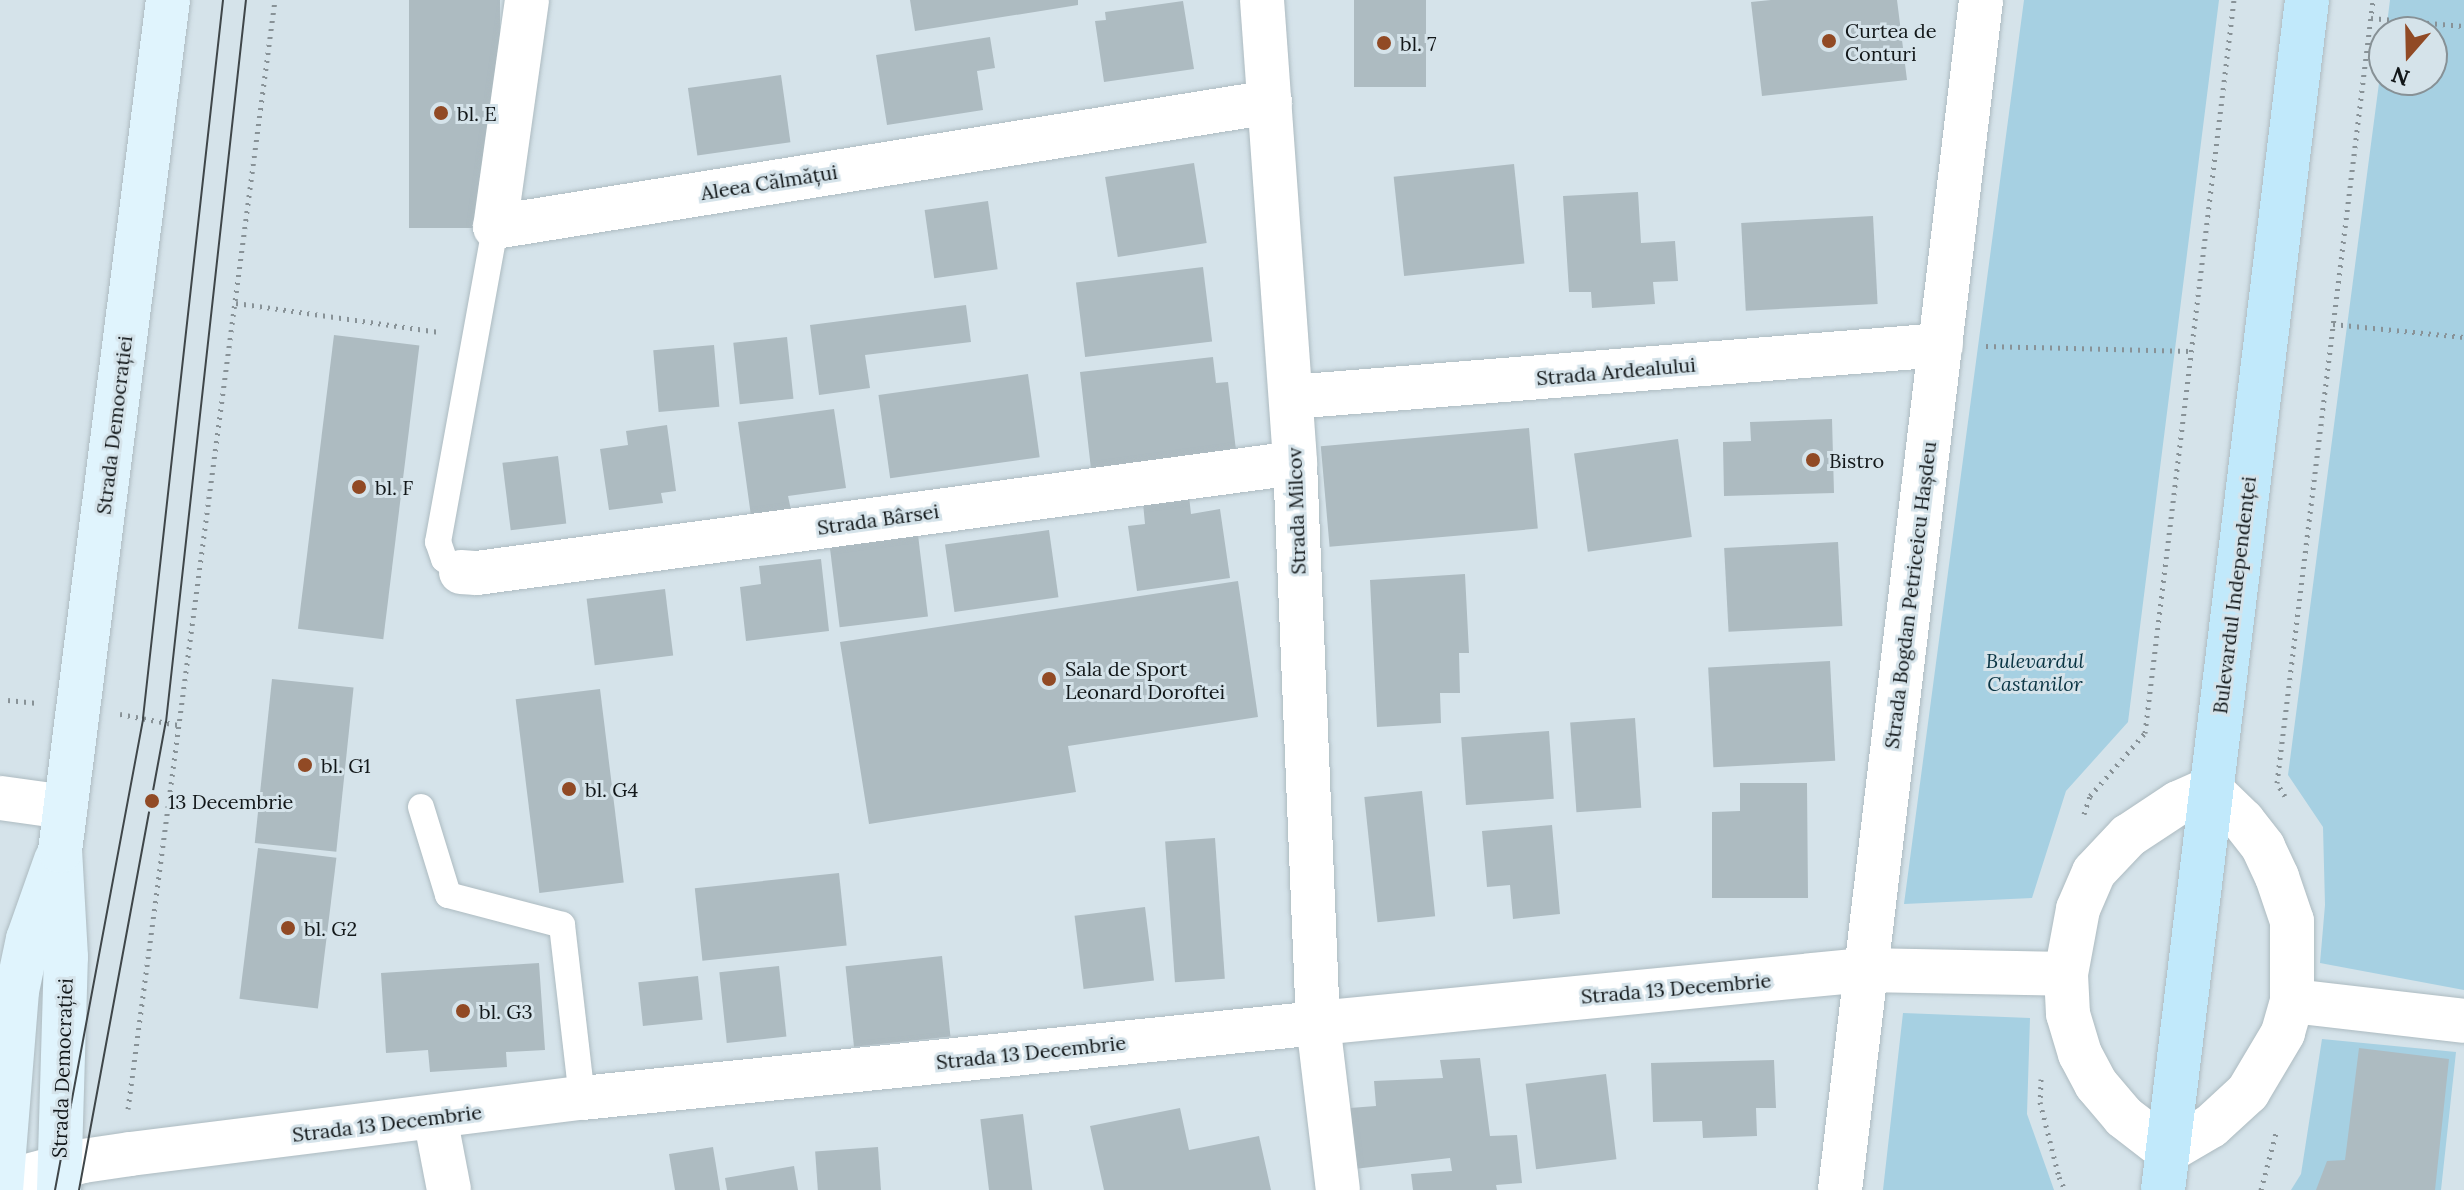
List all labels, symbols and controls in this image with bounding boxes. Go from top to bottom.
north arrow [2368,16,2448,96]
place label: Curtea de Conturi [1845,18,1937,65]
place label: bl. 7 [1400,31,1436,55]
marker: Curtea de Conturi [1820,32,1838,50]
marker: bl. 7 [1375,34,1393,52]
text: N [2388,61,2413,93]
place label: bl. E [457,101,497,125]
marker: bl. E [432,104,450,122]
street label: Aleea Călmățui [699,159,839,205]
street label: Strada Democrației [91,334,137,516]
street label: Strada Ardealului [1535,352,1697,390]
street label: Strada Bogdan Petriceicu Hașdeu [1879,440,1941,750]
street label: Strada Milcov [1282,447,1310,575]
place label: Bistro [1829,448,1884,472]
marker: Bistro [1804,451,1822,469]
place label: bl. F [375,475,413,499]
street label: Bulevardul Independenței [2208,475,2260,715]
marker: bl. F [350,478,368,496]
street label: Strada Bârsei [816,499,940,539]
park label: Bulevardul Castanilor [1986,649,2084,696]
place label: Sala de Sport Leonard Doroftei [1065,656,1225,703]
marker: Sala de Sport Leonard Doroftei [1040,670,1058,688]
place label: bl. G1 [321,753,371,777]
marker: bl. G1 [296,756,314,774]
place label: bl. G4 [585,777,638,801]
marker: bl. G4 [560,780,578,798]
place label: 13 Decembrie [168,789,293,813]
marker: 13 Decembrie [143,792,161,810]
place label: bl. G2 [304,916,357,940]
marker: bl. G2 [279,919,297,937]
street label: Strada 13 Decembrie [1580,968,1772,1008]
street label: Strada Democrației [47,978,77,1158]
place label: bl. G3 [479,999,533,1023]
marker: bl. G3 [454,1002,472,1020]
street label: Strada 13 Decembrie [935,1030,1127,1074]
street label: Strada 13 Decembrie [291,1099,483,1147]

